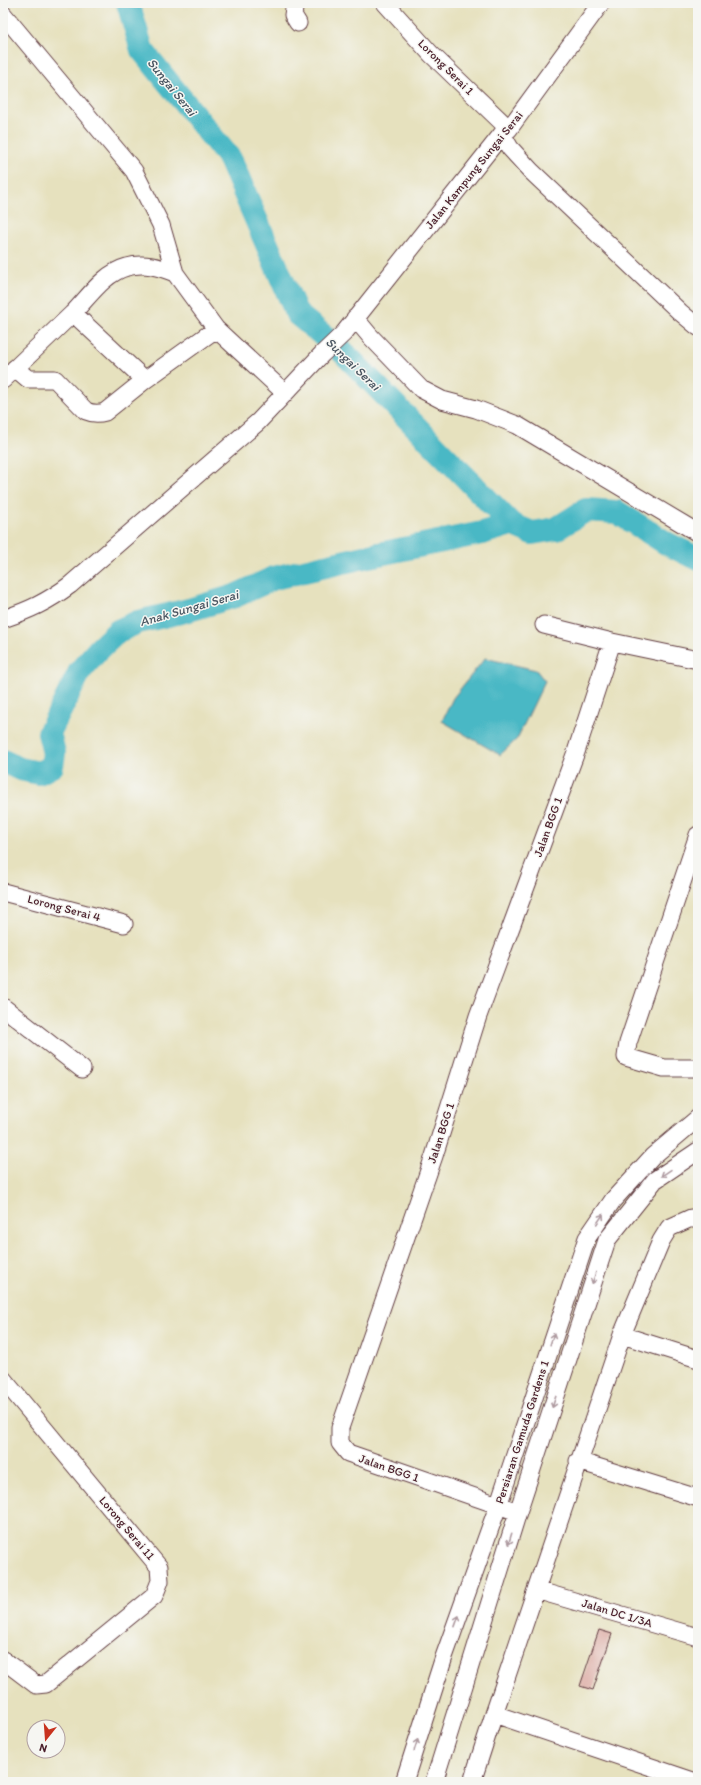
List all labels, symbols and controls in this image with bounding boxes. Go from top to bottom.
street label: Lorong Serai 1 [415,36,477,98]
water label: Sungai Serai [144,55,201,120]
street label: Jalan Kampung Sungai Serai [422,108,526,232]
water label: Sungai Serai [323,334,384,395]
water label: Anak Sungai Serai [138,586,242,629]
street label: Jalan BGG 1 [531,795,565,859]
street label: Lorong Serai 4 [26,892,102,924]
street label: Jalan BGG 1 [425,1101,457,1165]
one-way arrow [661,1169,672,1177]
one-way arrow [596,1214,604,1225]
one-way arrow [590,1271,597,1284]
one-way arrow [549,1334,557,1346]
street label: Persiaran Gamuda Gardens 1 [492,1358,552,1505]
one-way arrow [550,1395,557,1408]
street label: Jalan BGG 1 [357,1451,421,1485]
street label: Lorong Serai 11 [96,1493,158,1563]
one-way arrow [506,1532,513,1545]
street label: Jalan DC 1/3A [580,1596,654,1630]
one-way arrow [453,1616,461,1628]
north arrow [26,1719,66,1759]
one-way arrow [413,1738,420,1751]
text: N [38,1741,49,1755]

